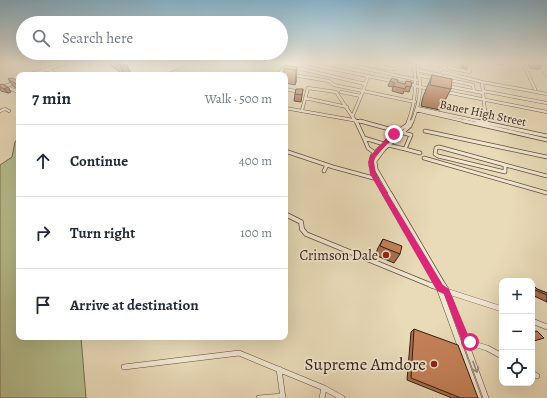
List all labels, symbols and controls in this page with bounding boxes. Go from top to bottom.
search box [16,16,288,60]
icon: search [30,27,52,49]
text: Search here [62,28,133,48]
text: 7 min [32,87,71,110]
text: Walk · 500 m [205,90,272,107]
street label: Baner High Street [438,96,528,130]
route end [385,125,403,143]
icon: ahead [32,150,54,172]
text: Continue [70,151,128,171]
text: 400 m [239,152,272,169]
icon: right [32,222,54,244]
text: Turn right [70,223,135,243]
text: 100 m [240,224,272,241]
place label: Crimson Dale [299,246,378,265]
marker: Crimson Dale [381,250,391,260]
map controls [499,278,535,386]
button: + [499,278,535,314]
icon: arrive [32,294,54,316]
text: Arrive at destination [70,295,199,315]
button: − [499,314,535,350]
route start [461,333,479,351]
button: locate [499,350,535,386]
place label: Supreme Amdore [304,353,426,376]
marker: Supreme Amdore [429,359,439,369]
one-way arrow [472,361,480,373]

